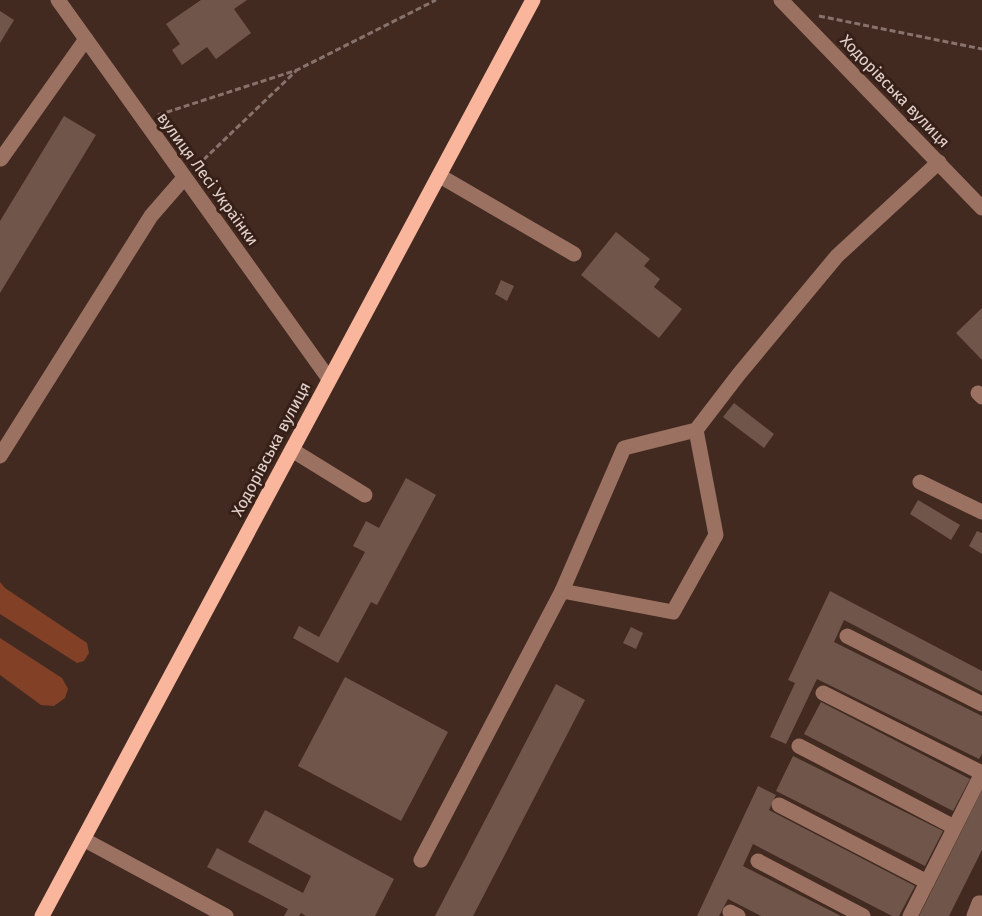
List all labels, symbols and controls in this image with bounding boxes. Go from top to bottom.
street label: Ходорівська вулиця [836,31,954,151]
street label: вулиця Лесі Українки [153,109,263,249]
street label: Ходорівська вулиця [228,379,314,519]

